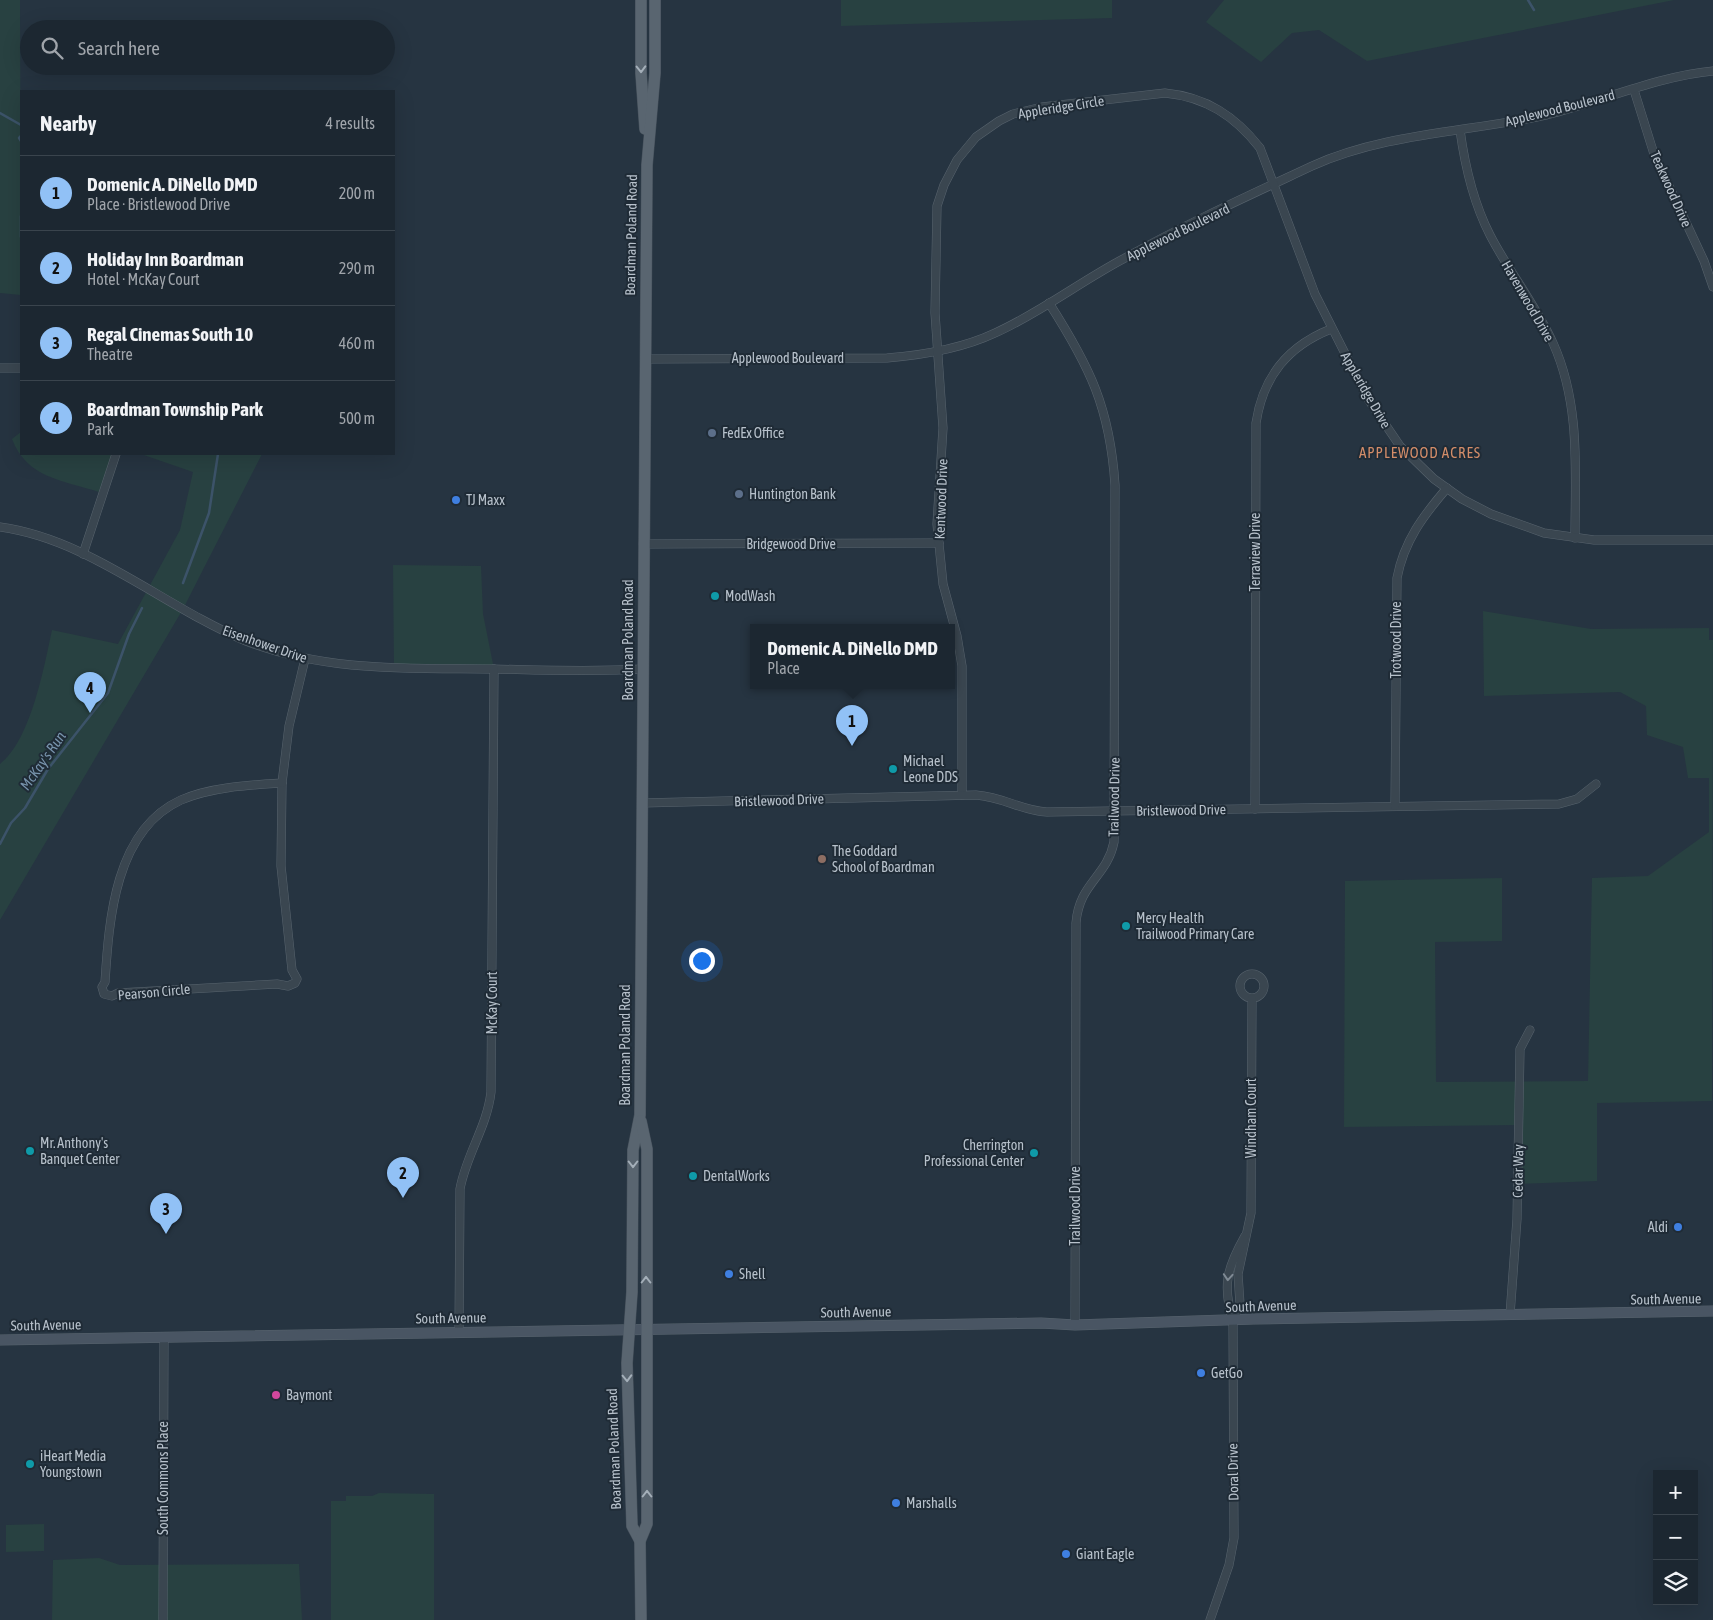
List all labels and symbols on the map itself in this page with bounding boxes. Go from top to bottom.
one-way arrow [636,66,646,73]
street label: Applewood Boulevard [1503,87,1617,129]
street label: Appleridge Circle [1017,92,1105,122]
street label: Teakwood Drive [1647,149,1695,229]
street label: Boardman Poland Road [622,174,640,296]
street label: Applewood Boulevard [1124,200,1232,264]
street label: Havenwood Drive [1498,258,1558,344]
street label: Appleridge Drive [1338,349,1394,431]
street label: Applewood Boulevard [732,350,844,366]
place label: FedEx Office [722,425,784,441]
marker: FedEx Office [706,427,718,439]
district label: APPLEWOOD ACRES [1359,444,1481,461]
street label: Kentwood Drive [932,458,950,540]
place label: Huntington Bank [749,486,836,502]
marker: Huntington Bank [733,488,745,500]
place label: TJ Maxx [466,492,505,508]
marker: TJ Maxx [450,494,462,506]
street label: Terraview Drive [1247,513,1263,591]
street label: Bridgewood Drive [746,536,836,552]
street label: Boardman Poland Road [620,579,636,701]
place label: ModWash [725,588,776,604]
marker: ModWash [709,590,721,602]
street label: Trotwood Drive [1388,601,1404,679]
street label: Eisenhower Drive [221,622,309,666]
pin: 4 [74,672,106,713]
pin: 1 [836,705,868,746]
water label: McKay's Run [16,728,69,793]
place label: Michael Leone DDS [903,753,958,785]
street label: Trailwood Drive [1105,757,1123,837]
marker: Michael Leone DDS [887,763,899,775]
street label: Bristlewood Drive [734,790,824,810]
street label: Bristlewood Drive [1136,801,1226,819]
place label: The Goddard School of Boardman [832,843,935,875]
marker: The Goddard School of Boardman [816,853,828,865]
place label: Mercy Health Trailwood Primary Care [1136,910,1254,942]
marker: Mercy Health Trailwood Primary Care [1120,920,1132,932]
your location [689,948,715,974]
street label: McKay Court [484,972,500,1035]
street label: Pearson Circle [117,981,191,1003]
street label: Boardman Poland Road [617,984,633,1106]
street label: Windham Court [1243,1078,1259,1158]
place label: Mr. Anthony's Banquet Center [40,1135,120,1167]
place label: Cherrington Professional Center [924,1137,1025,1169]
street label: Cedar Way [1510,1144,1526,1198]
marker: Mr. Anthony's Banquet Center [24,1145,36,1157]
marker: Cherrington Professional Center [1028,1147,1040,1159]
pin: 2 [387,1157,419,1198]
one-way arrow [628,1160,638,1168]
street label: Trailwood Drive [1067,1166,1083,1246]
place label: DentalWorks [703,1168,770,1184]
marker: DentalWorks [687,1170,699,1182]
pin: 3 [150,1193,182,1234]
place label: Aldi [1648,1219,1668,1235]
marker: Aldi [1672,1221,1684,1233]
place label: Shell [739,1266,766,1282]
marker: Shell [723,1268,735,1280]
one-way arrow [1223,1273,1234,1281]
one-way arrow [641,1276,651,1284]
street label: South Avenue [1631,1290,1701,1308]
street label: South Avenue [1225,1297,1297,1315]
street label: South Avenue [821,1303,891,1321]
street label: South Avenue [416,1309,486,1327]
street label: South Avenue [11,1316,81,1334]
place label: GetGo [1211,1365,1243,1381]
marker: GetGo [1195,1367,1207,1379]
one-way arrow [622,1374,632,1382]
place label: Baymont [286,1387,332,1403]
street label: Boardman Poland Road [604,1388,624,1510]
marker: Baymont [270,1389,282,1401]
street label: South Commons Place [155,1421,171,1535]
street label: Doral Drive [1224,1443,1242,1501]
place label: iHeart Media Youngstown [40,1448,106,1480]
marker: iHeart Media Youngstown [24,1458,36,1470]
one-way arrow [642,1489,652,1497]
place label: Marshalls [906,1495,957,1511]
marker: Marshalls [890,1497,902,1509]
place label: Giant Eagle [1076,1546,1134,1562]
marker: Giant Eagle [1060,1548,1072,1560]

